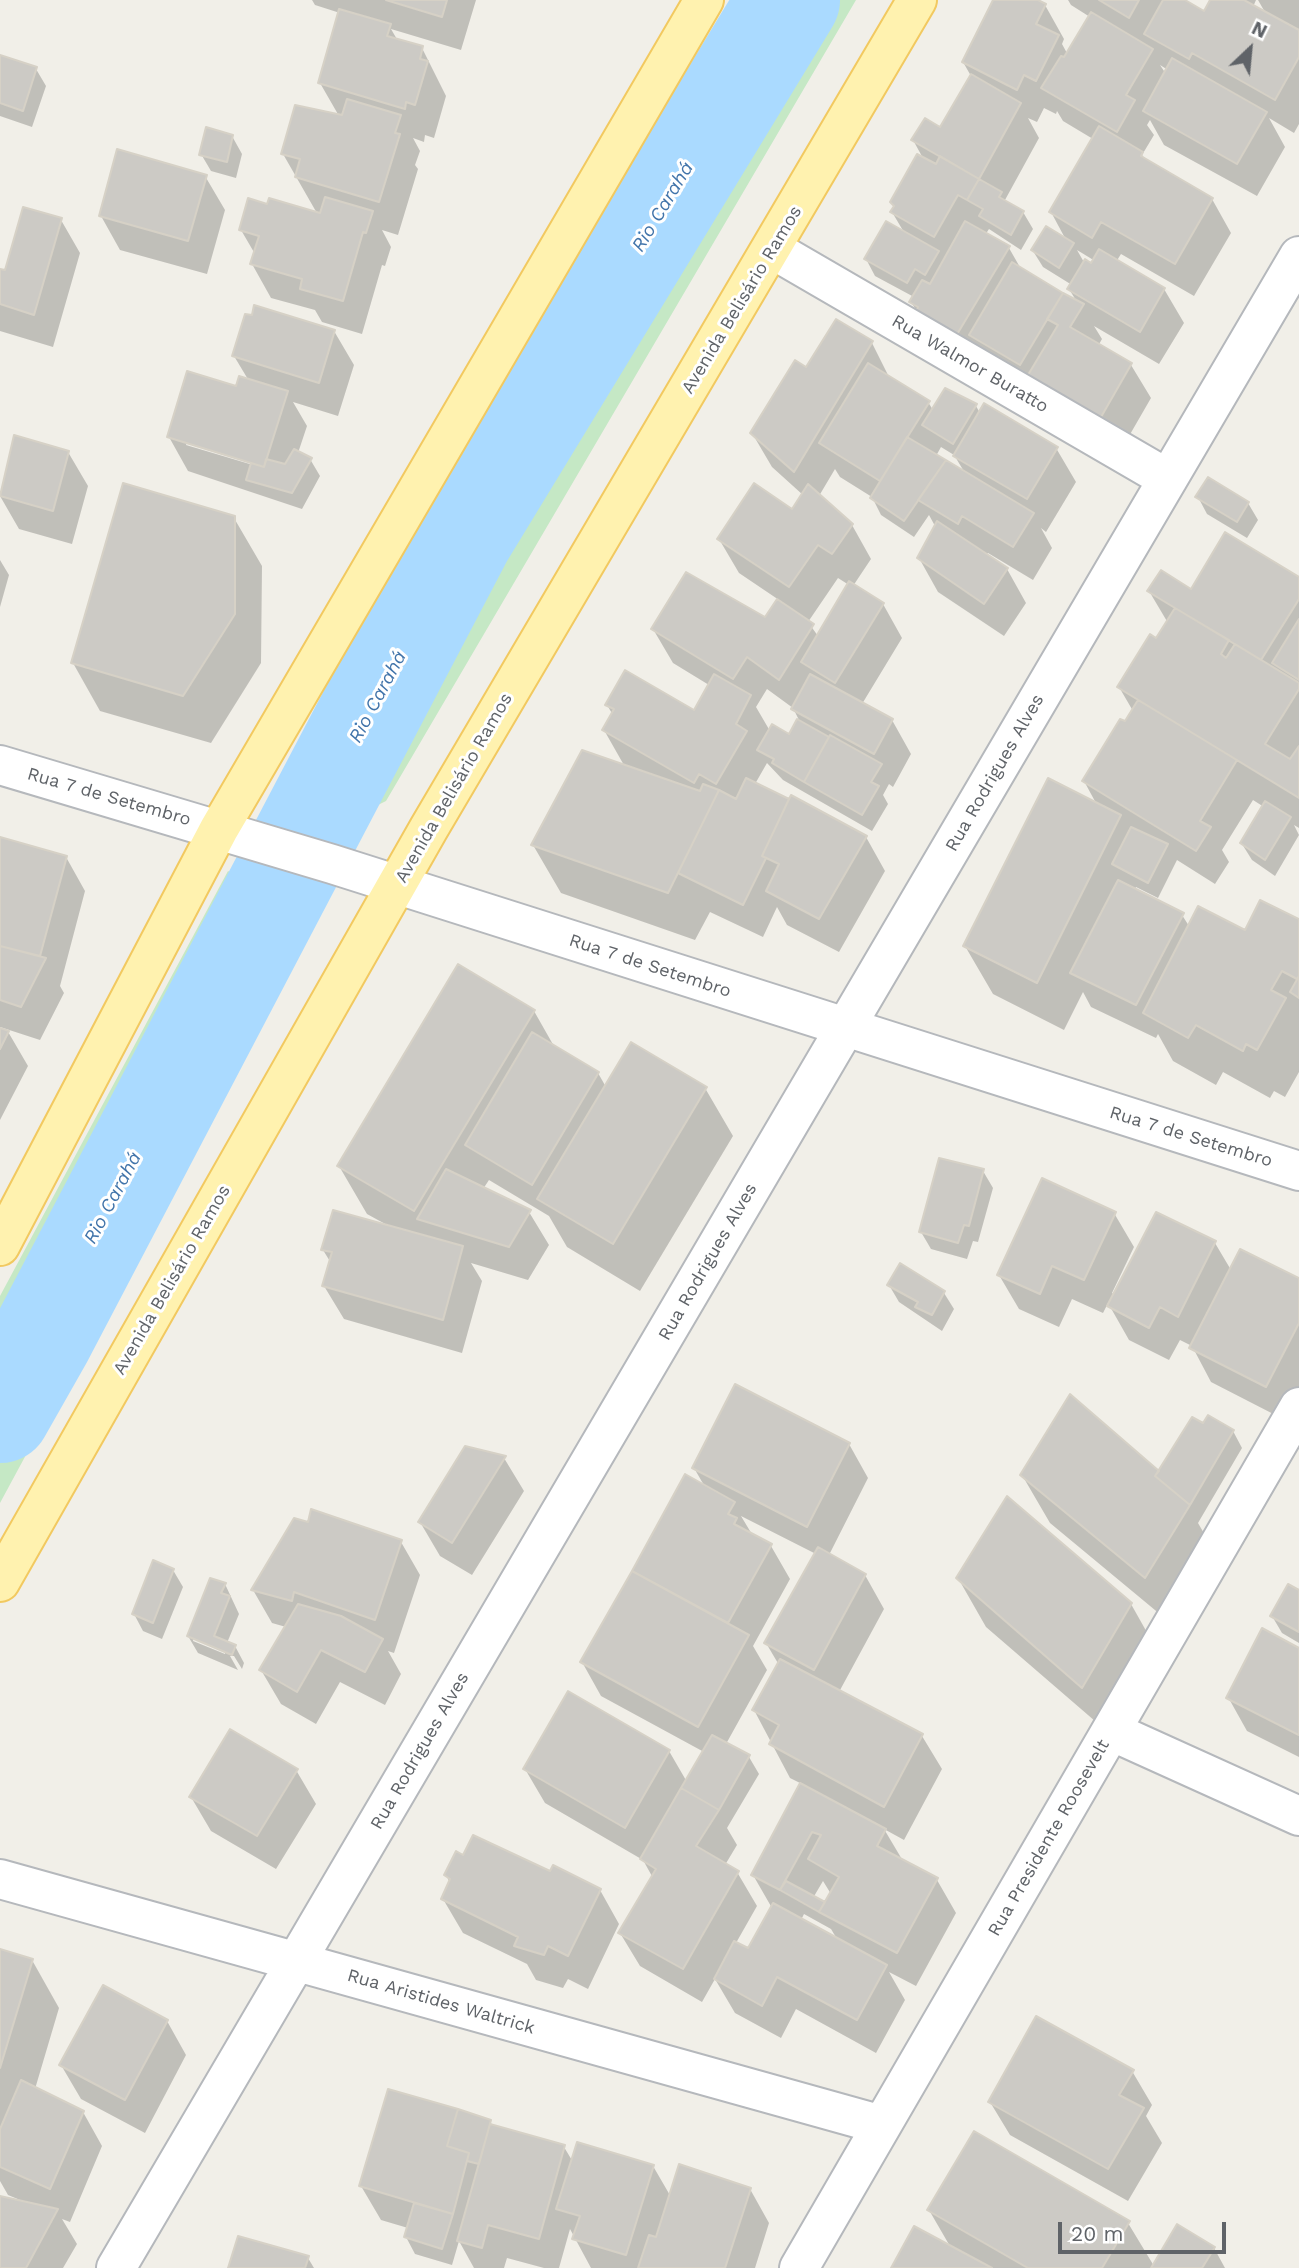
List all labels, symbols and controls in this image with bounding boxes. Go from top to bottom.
north arrow [1215,14,1285,84]
text: N [1248,16,1271,43]
water label: Rio Carahá [627,158,699,256]
street label: Avenida Belisário Ramos [677,202,807,398]
street label: Rua Walmor Buratto [888,310,1052,418]
water label: Rio Carahá [344,647,412,747]
street label: Avenida Belisário Ramos [391,689,517,887]
street label: Rua Rodrigues Alves [941,691,1049,855]
street label: Rua 7 de Setembro [25,763,193,831]
street label: Rua 7 de Setembro [566,930,734,1002]
street label: Rua 7 de Setembro [1107,1102,1275,1172]
water label: Rio Carahá [79,1148,147,1248]
street label: Rua Rodrigues Alves [654,1180,762,1344]
street label: Avenida Belisário Ramos [109,1181,235,1379]
street label: Rua Rodrigues Alves [366,1669,474,1833]
street label: Rua Presidente Roosevelt [984,1736,1114,1940]
street label: Rua Aristides Waltrick [345,1965,537,2039]
scale bar [1061,2208,1229,2252]
text: 20 m [1071,2221,1123,2246]

